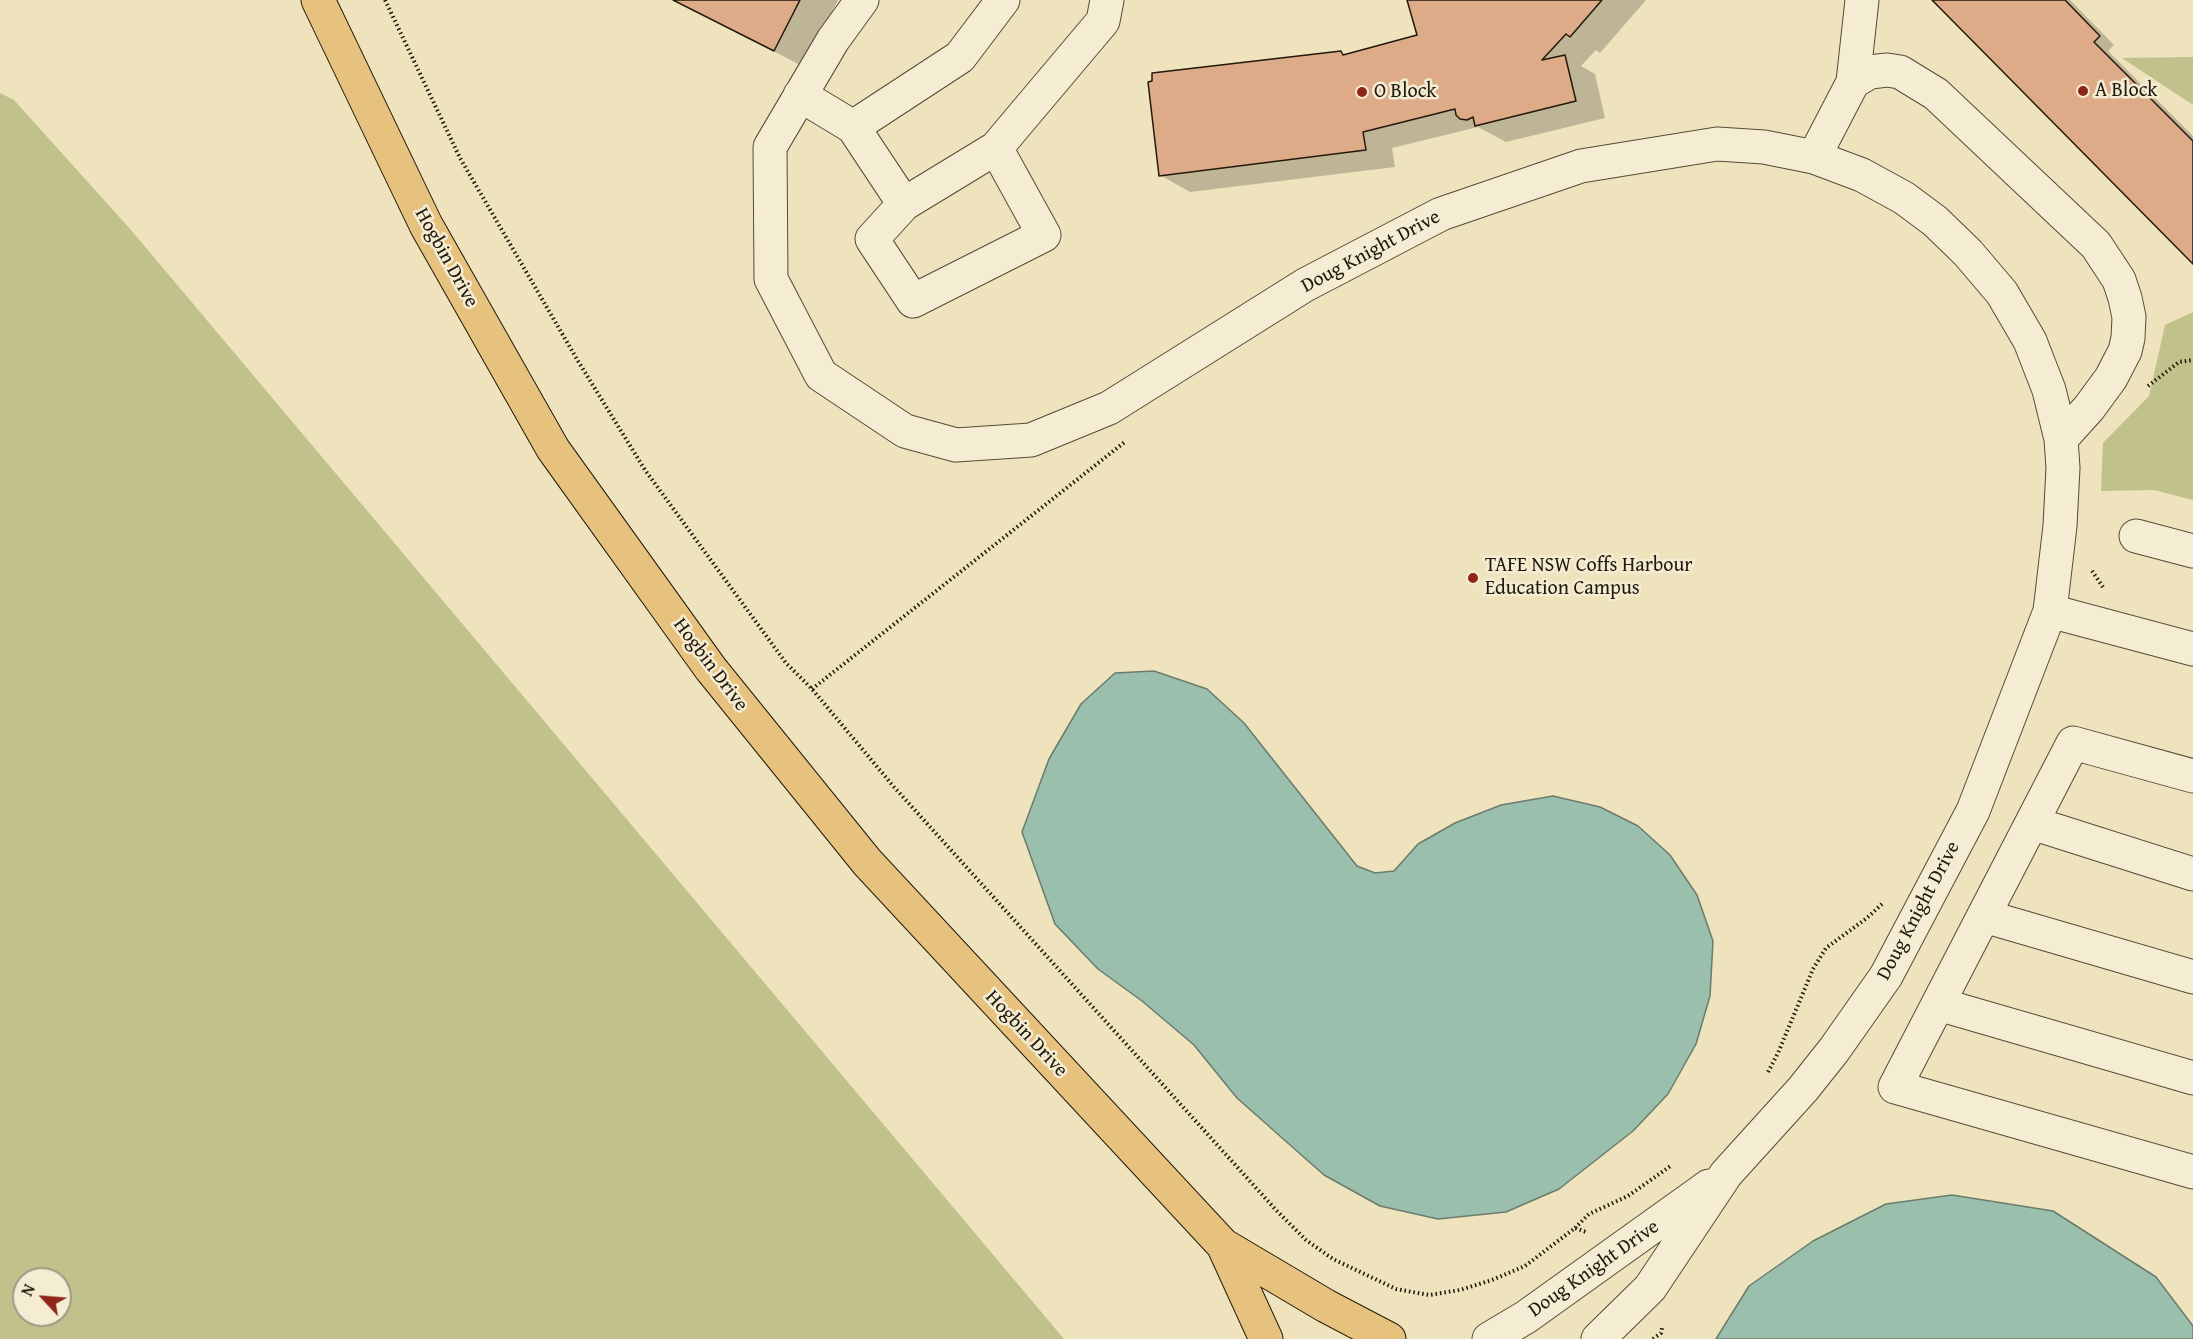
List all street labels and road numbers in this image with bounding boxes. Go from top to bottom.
street label: Hogbin Drive [409,204,483,312]
street label: Doug Knight Drive [1297,205,1445,299]
street label: Hogbin Drive [667,614,753,716]
street label: Doug Knight Drive [1872,837,1966,985]
street label: Hogbin Drive [980,986,1072,1082]
street label: Doug Knight Drive [1524,1215,1664,1323]

